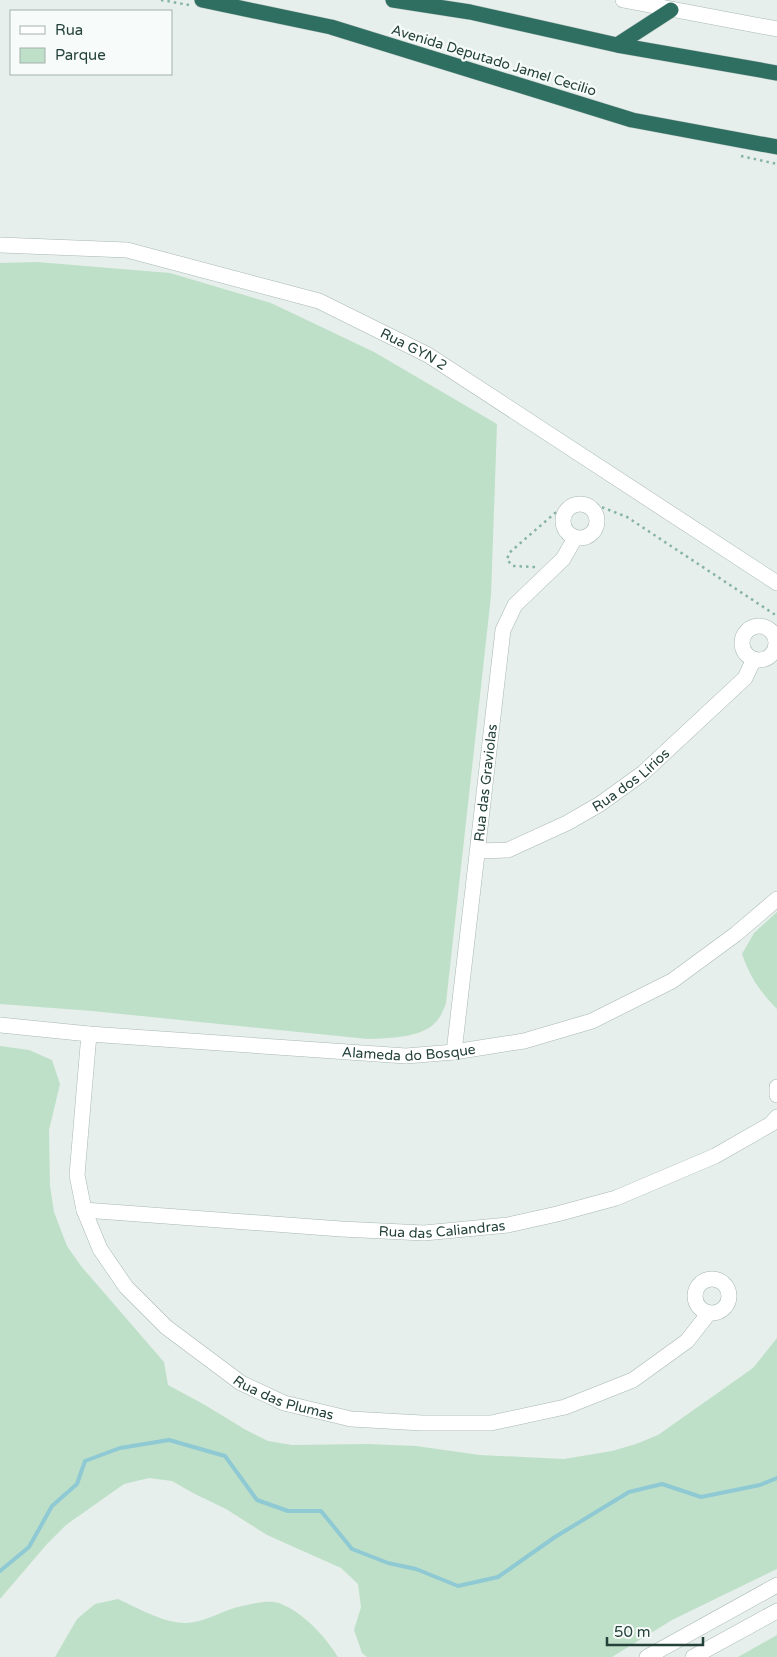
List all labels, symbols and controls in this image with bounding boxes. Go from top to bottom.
legend [10,10,172,75]
text: Rua [55,21,83,39]
street label: Avenida Deputado Jamel Cecilio [389,21,598,100]
text: Parque [55,46,106,64]
street label: Rua GYN 2 [377,325,450,374]
street label: Rua das Graviolas [470,723,501,843]
street label: Rua dos Lírios [589,745,673,816]
street label: Alameda do Bosque [341,1041,477,1065]
street label: Rua das Caliandras [378,1217,506,1242]
street label: Rua das Plumas [230,1372,336,1424]
scale bar [607,1614,703,1646]
text: 50 m [614,1623,651,1641]

